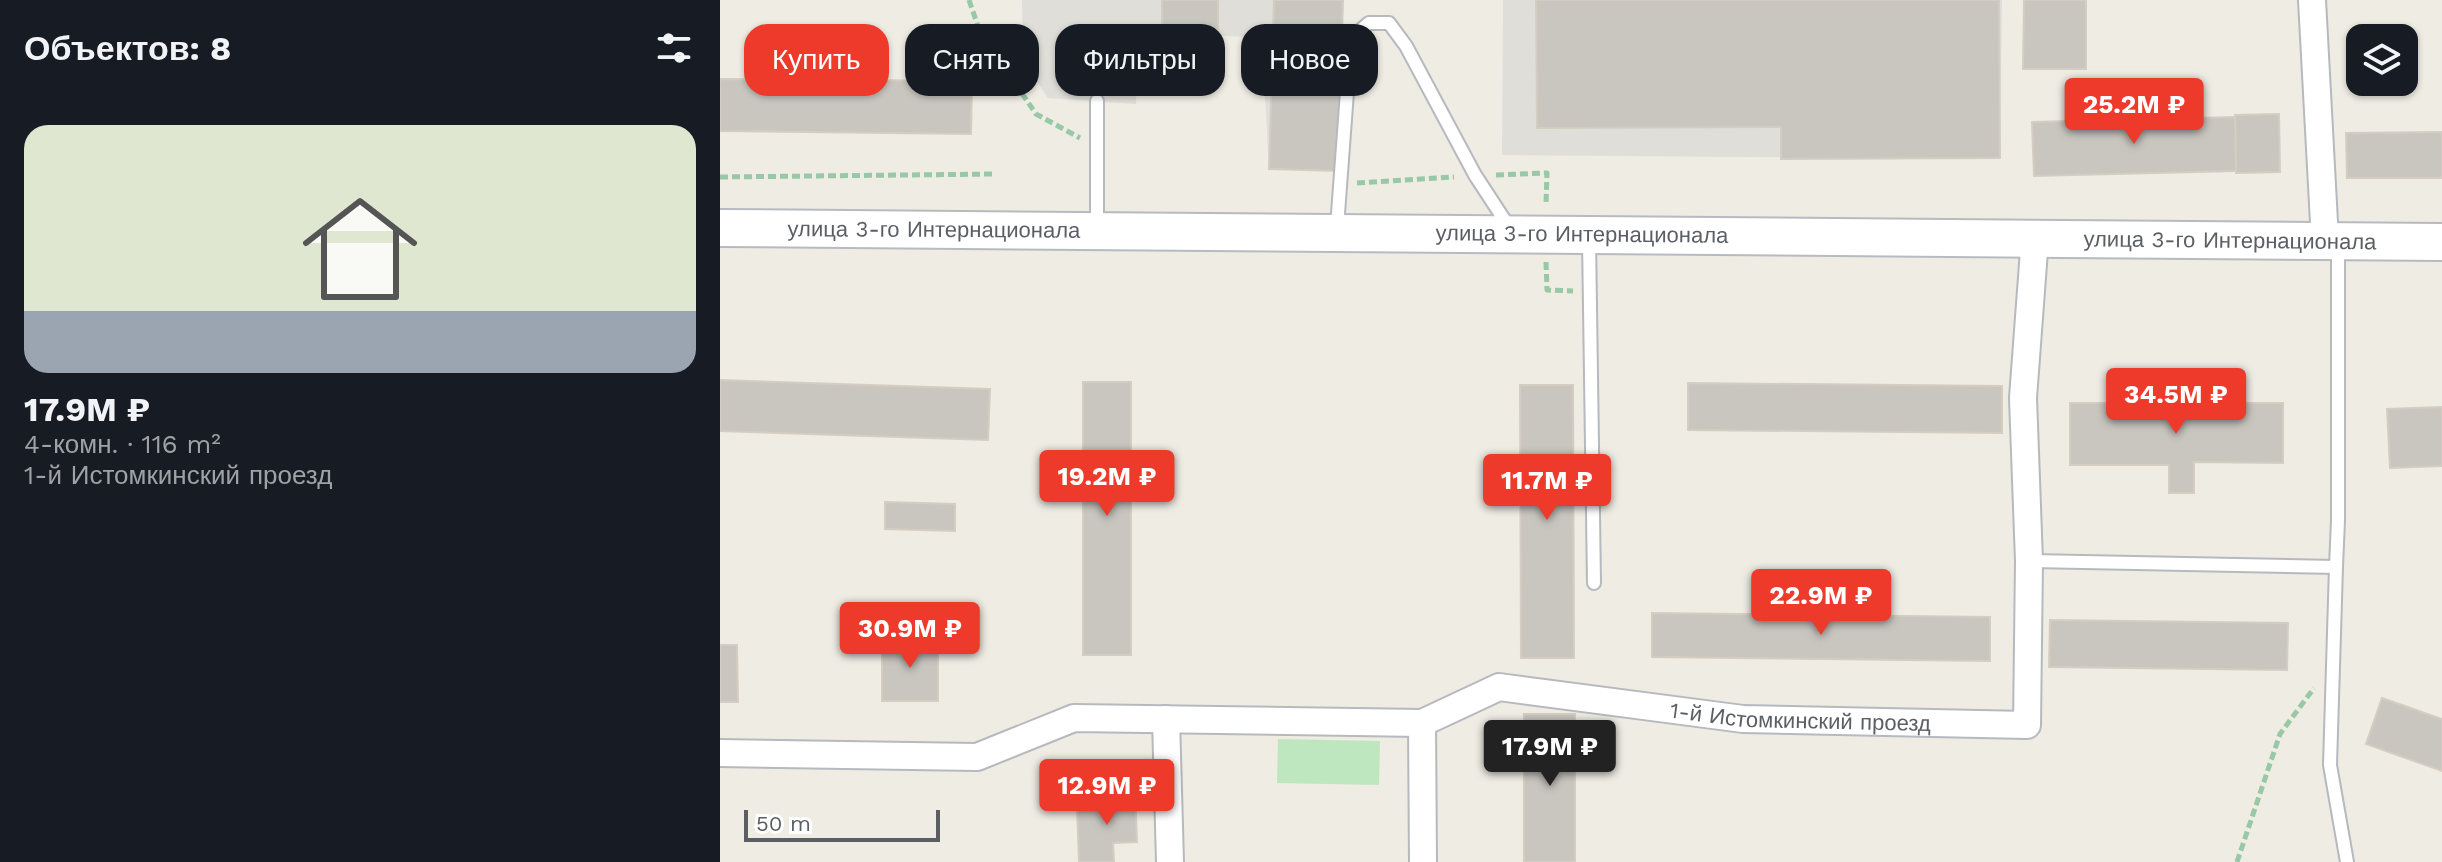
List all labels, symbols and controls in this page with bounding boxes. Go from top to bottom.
chip: Купить [744,24,889,96]
chip: Снять [905,24,1039,96]
chip: Фильтры [1055,24,1225,96]
chip: Новое [1241,24,1378,96]
map controls [2346,24,2418,96]
button: layers [2346,24,2418,96]
icon: filters [652,26,696,70]
text: Объектов: 8 [24,28,231,68]
pin: 25.2M ₽ [2060,78,2208,146]
text: 25.2M ₽ [2083,89,2185,119]
icon: home [288,177,432,321]
street label: улица 3-го Интернационала [788,216,1081,242]
street label: улица 3-го Интернационала [1435,220,1729,247]
street label: улица 3-го Интернационала [2083,226,2377,254]
pin: 34.5M ₽ [2102,368,2250,436]
text: 34.5M ₽ [2124,379,2228,409]
text: 17.9M ₽ [24,389,150,429]
text: 4-комн. · 116 m² [24,429,221,459]
pin: 19.2M ₽ [1033,450,1181,518]
pin: 11.7M ₽ [1473,454,1621,522]
text: 1-й Истомкинский проезд [24,460,332,490]
text: 19.2M ₽ [1057,461,1157,491]
text: 11.7M ₽ [1501,465,1593,495]
pin: 22.9M ₽ [1747,569,1895,637]
text: 22.9M ₽ [1769,580,1873,610]
pin: 30.9M ₽ [836,602,984,670]
text: 30.9M ₽ [858,613,962,643]
street label: 1-й Истомкинский проезд [1669,697,1931,735]
pin: 17.9M ₽ [1476,720,1624,788]
text: 17.9M ₽ [1502,731,1598,761]
pin: 12.9M ₽ [1033,759,1181,827]
text: 12.9M ₽ [1057,770,1157,800]
scale bar [744,806,940,842]
text: 50 m [756,811,811,836]

